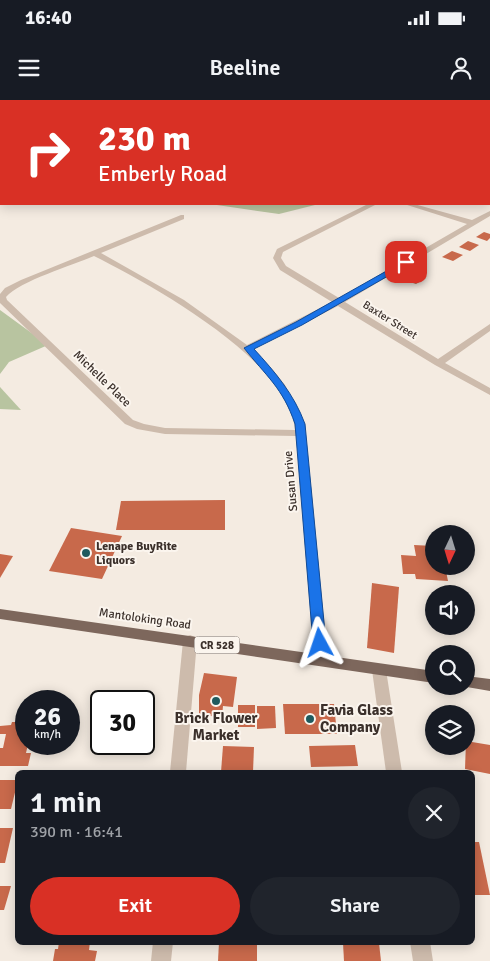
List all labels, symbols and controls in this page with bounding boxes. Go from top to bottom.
text: 16:40 [25,6,72,30]
icon: menu [15,54,43,82]
text: Beeline [209,54,281,81]
icon: person [447,54,475,82]
text: 230 m [98,117,191,160]
icon: right [15,120,80,185]
text: Emberly Road [98,160,227,187]
pin [385,241,427,283]
icon: arrive [392,248,420,276]
street label: Baxter Street [360,298,420,342]
street label: Michelle Place [70,348,134,410]
street label: Susan Drive [281,450,301,512]
north arrow [425,525,475,575]
map controls [425,525,475,755]
place label: Lenape BuyRite Liquors [96,539,177,568]
marker: Lenape BuyRite Liquors [80,547,92,559]
button: sound [425,585,475,635]
street label: Mantoloking Road [98,605,192,633]
position arrow [293,616,345,668]
road number: CR 528 [194,636,240,654]
button: search [425,645,475,695]
speed limit sign: 30 [90,690,155,755]
marker: Brick Flower Market [210,695,222,707]
text: 26 [34,701,61,732]
place label: Favia Glass Company [320,701,393,736]
button: layers [425,705,475,755]
place label: Brick Flower Market [174,709,258,744]
marker: Favia Glass Company [304,713,316,725]
text: km/h [34,727,61,742]
text: 1 min [30,784,102,821]
button: close [408,787,460,839]
text: 390 m · 16:41 [30,822,123,842]
button: Exit [30,877,240,935]
button: Share [250,877,460,935]

